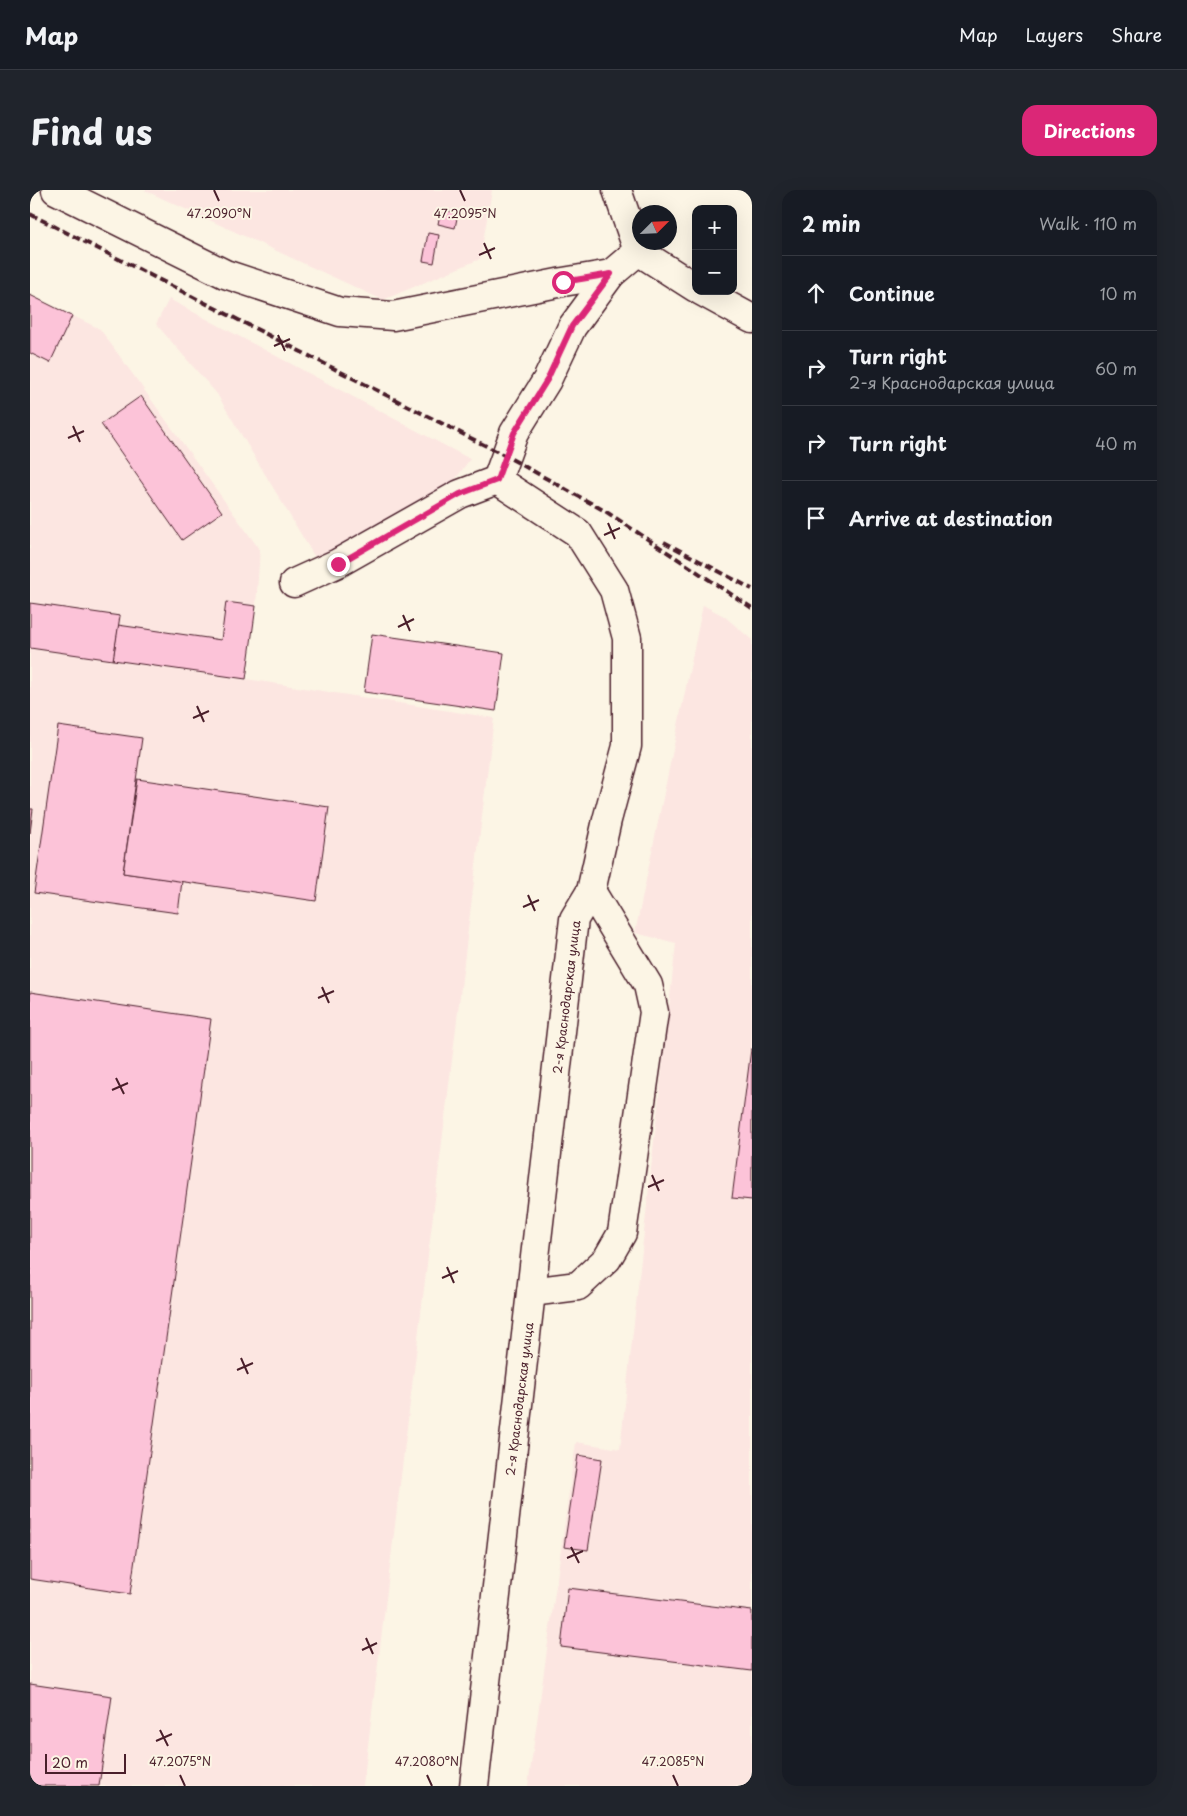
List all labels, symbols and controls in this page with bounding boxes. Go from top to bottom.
text: Map [25,17,78,53]
text: Map [959,21,998,48]
text: Layers [1026,21,1083,48]
text: Share [1111,21,1162,48]
text: Find us [30,104,152,157]
button: Directions [1022,105,1157,156]
text: 47.2090°N [187,204,251,222]
text: 47.2095°N [433,204,497,222]
north arrow [632,205,677,250]
map controls [692,205,737,295]
button: + [692,205,737,250]
text: 2 min [802,207,861,239]
text: Walk · 110 m [1039,211,1137,235]
button: − [692,250,737,295]
route start [552,271,575,294]
icon: ahead [802,279,830,307]
text: Continue [849,279,935,307]
text: 10 m [1100,281,1137,305]
text: Turn right [849,342,947,370]
icon: right [802,354,830,382]
text: 60 m [1095,356,1137,380]
text: 2-я Краснодарская улица [849,370,1055,394]
icon: right [802,429,830,457]
text: Turn right [849,429,947,457]
text: 40 m [1095,431,1137,455]
icon: arrive [802,504,830,532]
text: Arrive at destination [849,504,1053,532]
route end [327,553,350,576]
street label: 2-я Краснодарская улица [548,919,584,1075]
street label: 2-я Краснодарская улица [501,1321,537,1477]
scale bar [45,1751,126,1774]
text: 20 m [52,1752,88,1773]
text: 47.2075°N [149,1752,211,1770]
text: 47.2080°N [395,1752,459,1770]
text: 47.2085°N [642,1752,704,1770]

